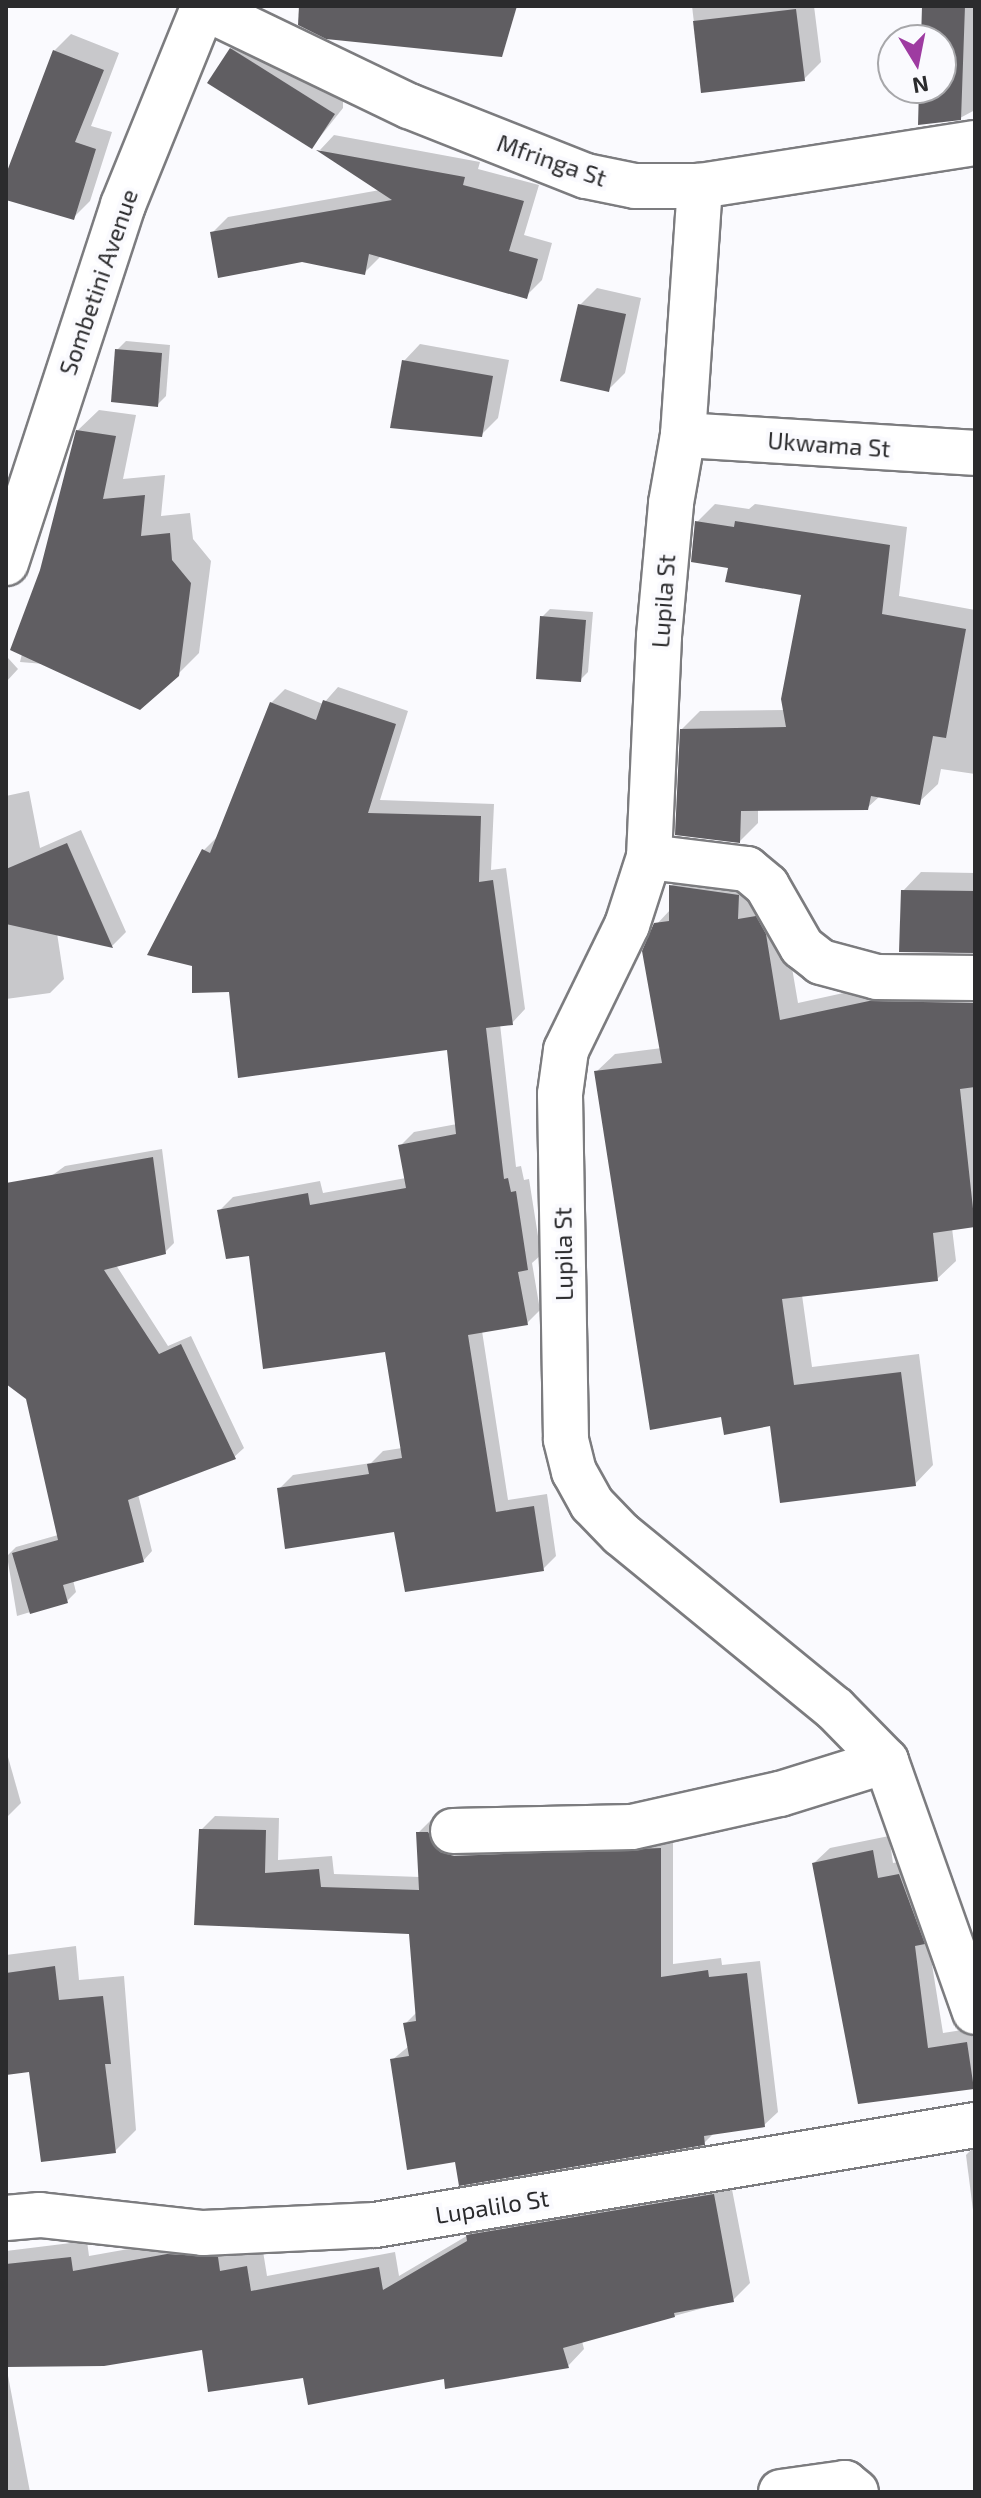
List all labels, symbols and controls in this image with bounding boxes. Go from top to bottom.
north arrow [877,24,957,104]
text: N [911,71,931,100]
street label: Mfringa St [493,128,611,192]
street label: Sombetini Avenue [53,185,143,379]
street label: Ukwama St [767,425,891,463]
street label: Lupila St [645,553,681,649]
street label: Lupila St [548,1207,578,1301]
street label: Lupalilo St [433,2183,551,2229]

